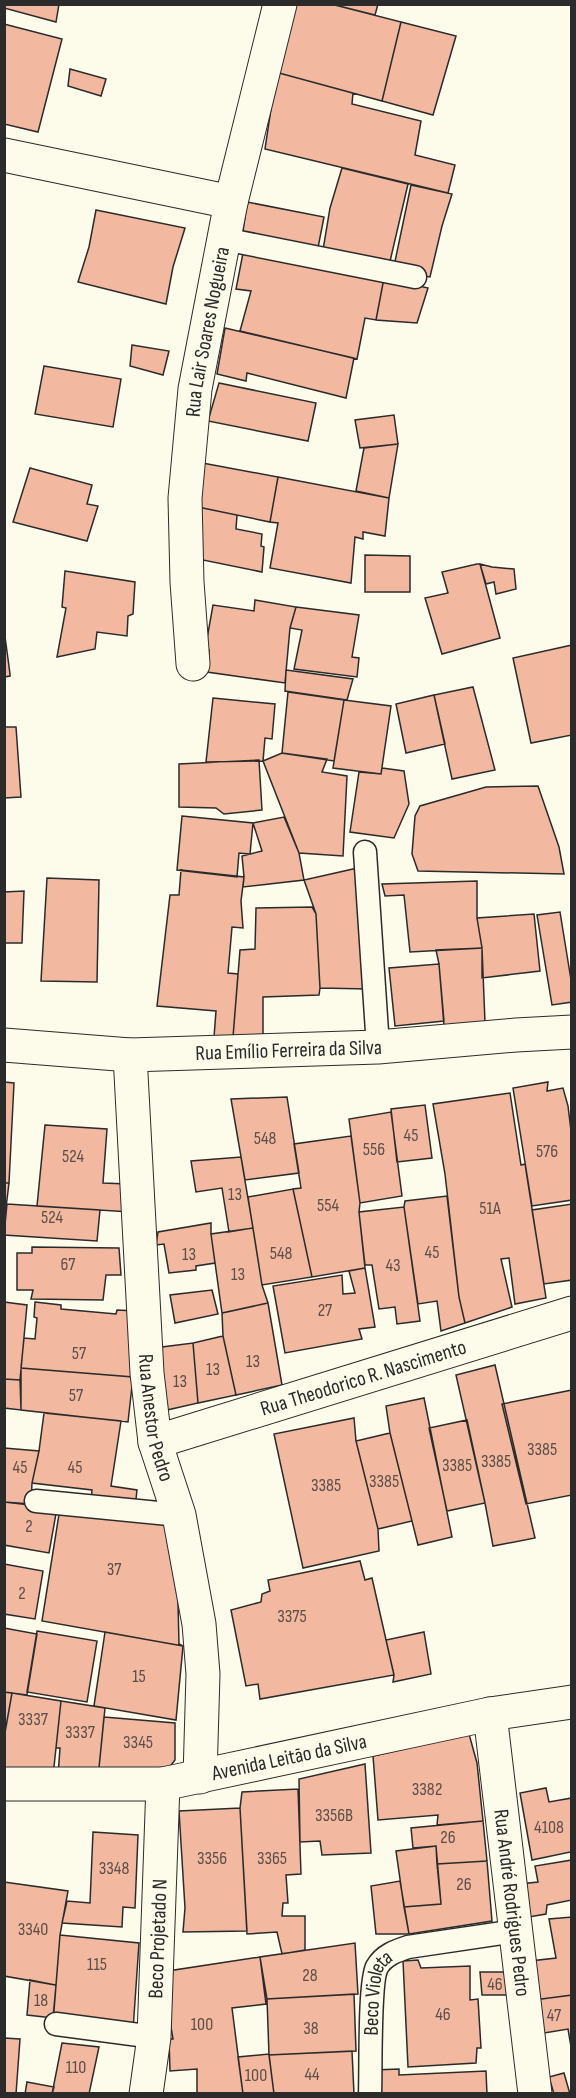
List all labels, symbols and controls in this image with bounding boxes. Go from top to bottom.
street label: Rua Lair Soares Nogueira [180,245,235,418]
street label: Rua Emílio Ferreira da Silva [195,1034,382,1065]
house number: 45 [404,1125,418,1146]
house number: 548 [254,1128,276,1149]
house number: 556 [363,1139,385,1160]
house number: 576 [536,1141,558,1162]
house number: 524 [62,1146,84,1167]
house number: 13 [228,1184,242,1205]
house number: 554 [317,1195,339,1216]
house number: 51A [479,1198,501,1219]
house number: 524 [41,1207,63,1228]
house number: 45 [425,1242,439,1263]
house number: 548 [270,1243,292,1264]
house number: 13 [182,1244,196,1265]
house number: 67 [60,1254,76,1275]
house number: 43 [385,1255,401,1276]
house number: 13 [231,1264,245,1285]
house number: 27 [318,1300,333,1321]
street label: Rua Theodorico R. Nascimento [257,1334,469,1421]
house number: 57 [72,1343,87,1364]
house number: 13 [246,1351,260,1372]
street label: Rua Anestor Pedro [134,1353,180,1485]
house number: 13 [206,1359,220,1380]
house number: 13 [173,1371,187,1392]
house number: 57 [69,1385,84,1406]
house number: 3385 [527,1439,557,1460]
house number: 3385 [481,1451,511,1472]
house number: 3385 [442,1455,472,1476]
house number: 45 [13,1457,27,1478]
house number: 45 [68,1457,82,1478]
house number: 3385 [369,1471,399,1492]
house number: 3385 [311,1475,341,1496]
house number: 2 [25,1516,33,1537]
house number: 37 [107,1559,122,1580]
house number: 2 [18,1583,26,1604]
house number: 3375 [277,1606,307,1627]
house number: 15 [132,1666,146,1687]
house number: 3337 [18,1709,49,1730]
house number: 3337 [65,1722,96,1743]
street label: Avenida Leitão da Silva [209,1728,369,1786]
house number: 3345 [123,1732,153,1753]
house number: 3382 [412,1779,442,1800]
house number: 3356B [315,1805,353,1826]
street label: Rua André Rodrigues Pedro [489,1808,536,1998]
house number: 4108 [534,1817,564,1838]
house number: 26 [440,1827,456,1848]
house number: 3356 [197,1848,227,1869]
house number: 3365 [257,1848,287,1869]
house number: 3348 [99,1858,129,1879]
house number: 26 [456,1874,472,1895]
street label: Beco Projetado N [143,1878,172,1999]
house number: 3340 [18,1919,48,1940]
street label: Beco Violeta [358,1944,397,2036]
house number: 115 [87,1954,107,1975]
house number: 28 [302,1965,318,1986]
house number: 46 [487,1974,503,1995]
house number: 18 [34,1990,48,2011]
house number: 46 [435,2004,451,2025]
house number: 47 [547,2005,562,2026]
house number: 100 [191,2014,213,2035]
house number: 38 [303,2018,319,2039]
house number: 110 [66,2057,86,2078]
house number: 44 [304,2064,320,2085]
house number: 100 [245,2065,267,2086]

